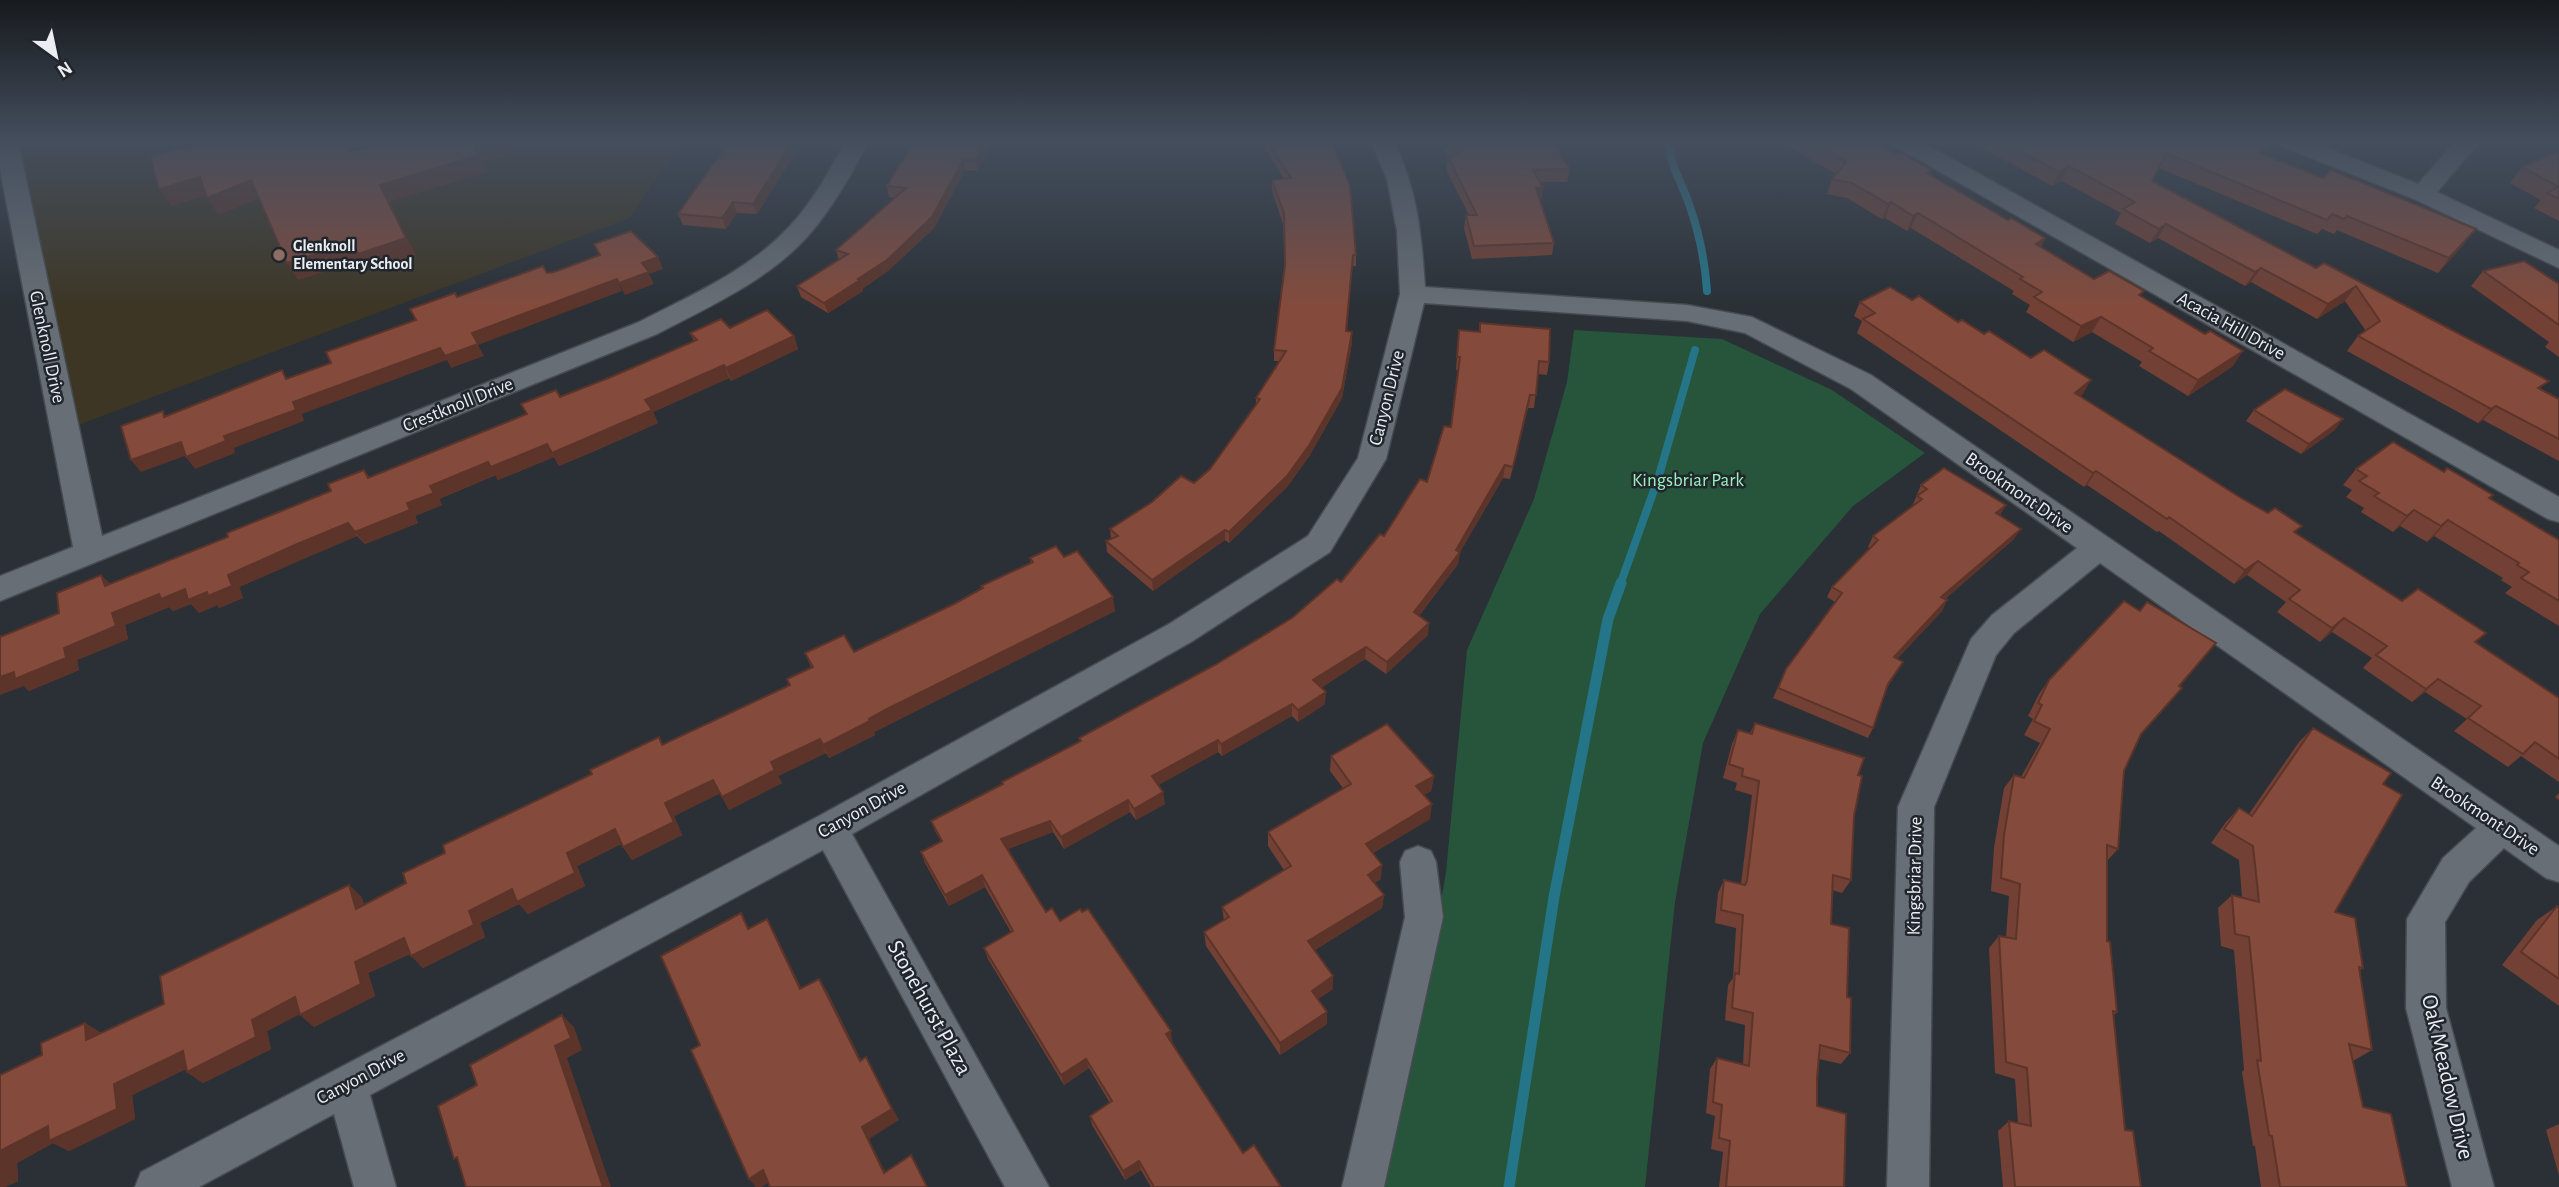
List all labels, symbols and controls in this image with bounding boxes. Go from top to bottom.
north arrow [21,21,91,91]
text: N [54,57,75,81]
place label: Glenknoll Elementary School [293,238,413,273]
marker: Glenknoll Elementary School [271,247,287,263]
street label: Glenknoll Drive [26,289,68,405]
street label: Acacia Hill Drive [2174,289,2288,363]
street label: Canyon Drive [1366,348,1408,448]
street label: Crestknoll Drive [400,374,516,436]
street label: Brookmont Drive [1962,449,2076,537]
park label: Kingsbriar Park [1632,471,1744,490]
street label: Brookmont Drive [2427,773,2543,859]
street label: Canyon Drive [815,778,909,842]
street label: Kingsbriar Drive [1904,816,1926,936]
street label: Stonehurst Plaza [883,937,975,1079]
street label: Oak Meadow Drive [2417,992,2477,1162]
street label: Canyon Drive [314,1046,408,1108]

